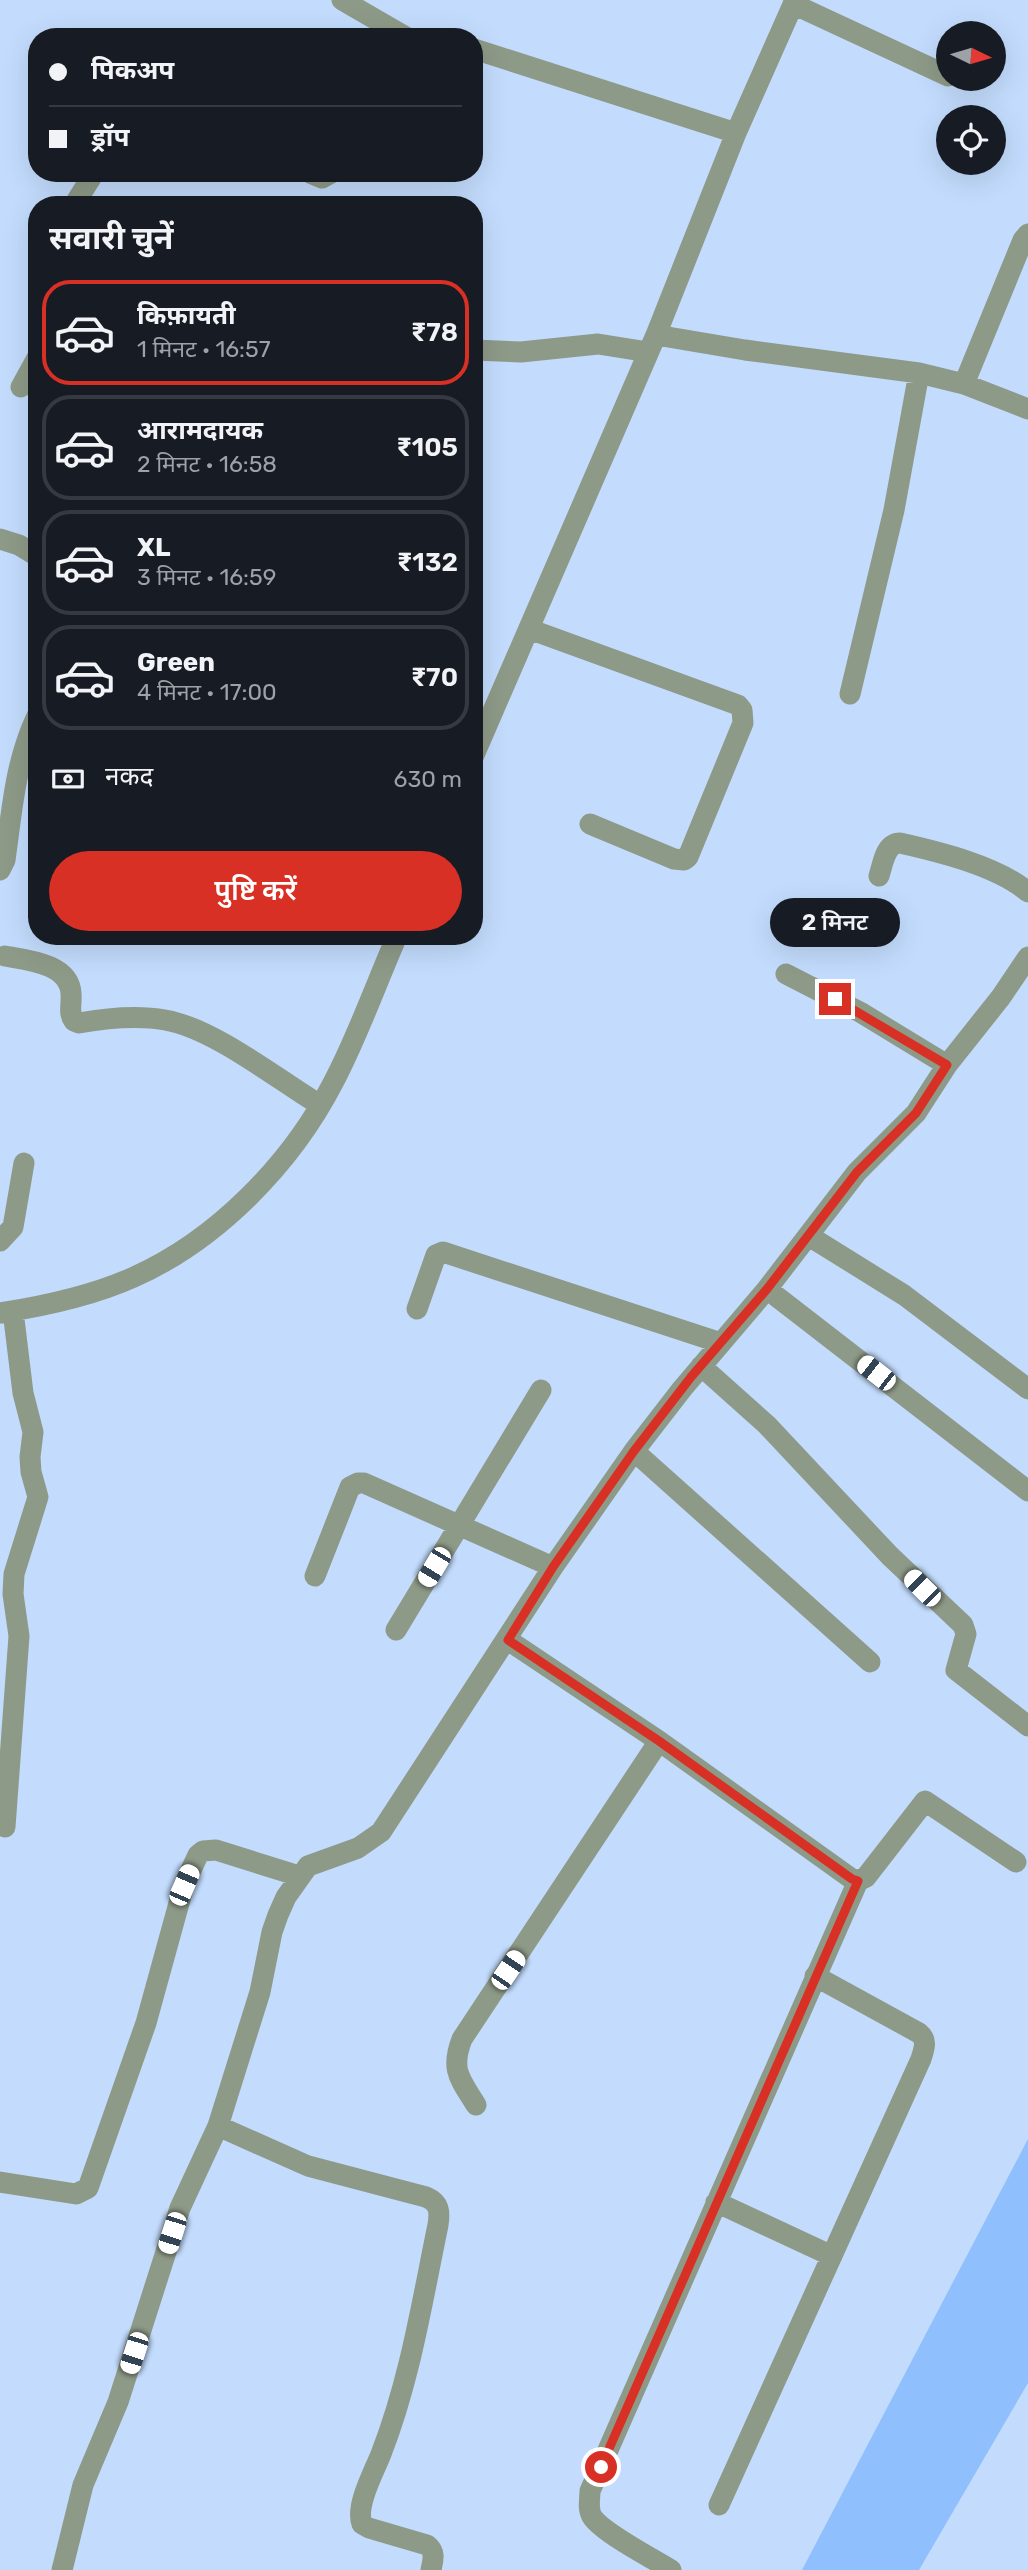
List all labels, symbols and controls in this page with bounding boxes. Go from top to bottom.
north arrow [936,21,1006,91]
map controls [936,21,1006,175]
text: पिकअप [91,55,174,86]
button: locate [936,105,1006,175]
text: ड्रॉप [91,122,129,153]
text: सवारी चुनें [49,219,174,257]
text: किफ़ायती [137,300,236,331]
icon: car [53,301,116,364]
text: ₹78 [411,317,458,348]
text: 1 मिनट · 16:57 [137,335,270,363]
text: आरामदायक [137,415,263,446]
icon: car [53,416,116,479]
text: ₹105 [396,432,458,463]
text: 2 मिनट · 16:58 [137,450,277,478]
icon: car [53,531,116,594]
text: XL [137,532,170,563]
text: ₹132 [397,547,458,578]
text: 3 मिनट · 16:59 [137,563,276,591]
icon: car [53,646,116,709]
text: Green [137,647,215,678]
text: ₹70 [411,662,458,693]
text: 4 मिनट · 17:00 [137,678,277,706]
icon: cash [49,760,87,798]
text: नकद [105,761,153,792]
text: 630 m [394,765,462,793]
button: पुष्टि करें [49,851,462,931]
callout: 2 मिनट [770,898,900,946]
text: 2 मिनट [802,908,868,936]
route end [819,983,851,1015]
car [853,1352,900,1394]
car [415,1544,454,1590]
car [900,1566,945,1610]
car [167,1862,202,1908]
car [488,1947,529,1993]
car [156,2210,189,2256]
car [118,2330,151,2376]
route start [585,2451,617,2483]

